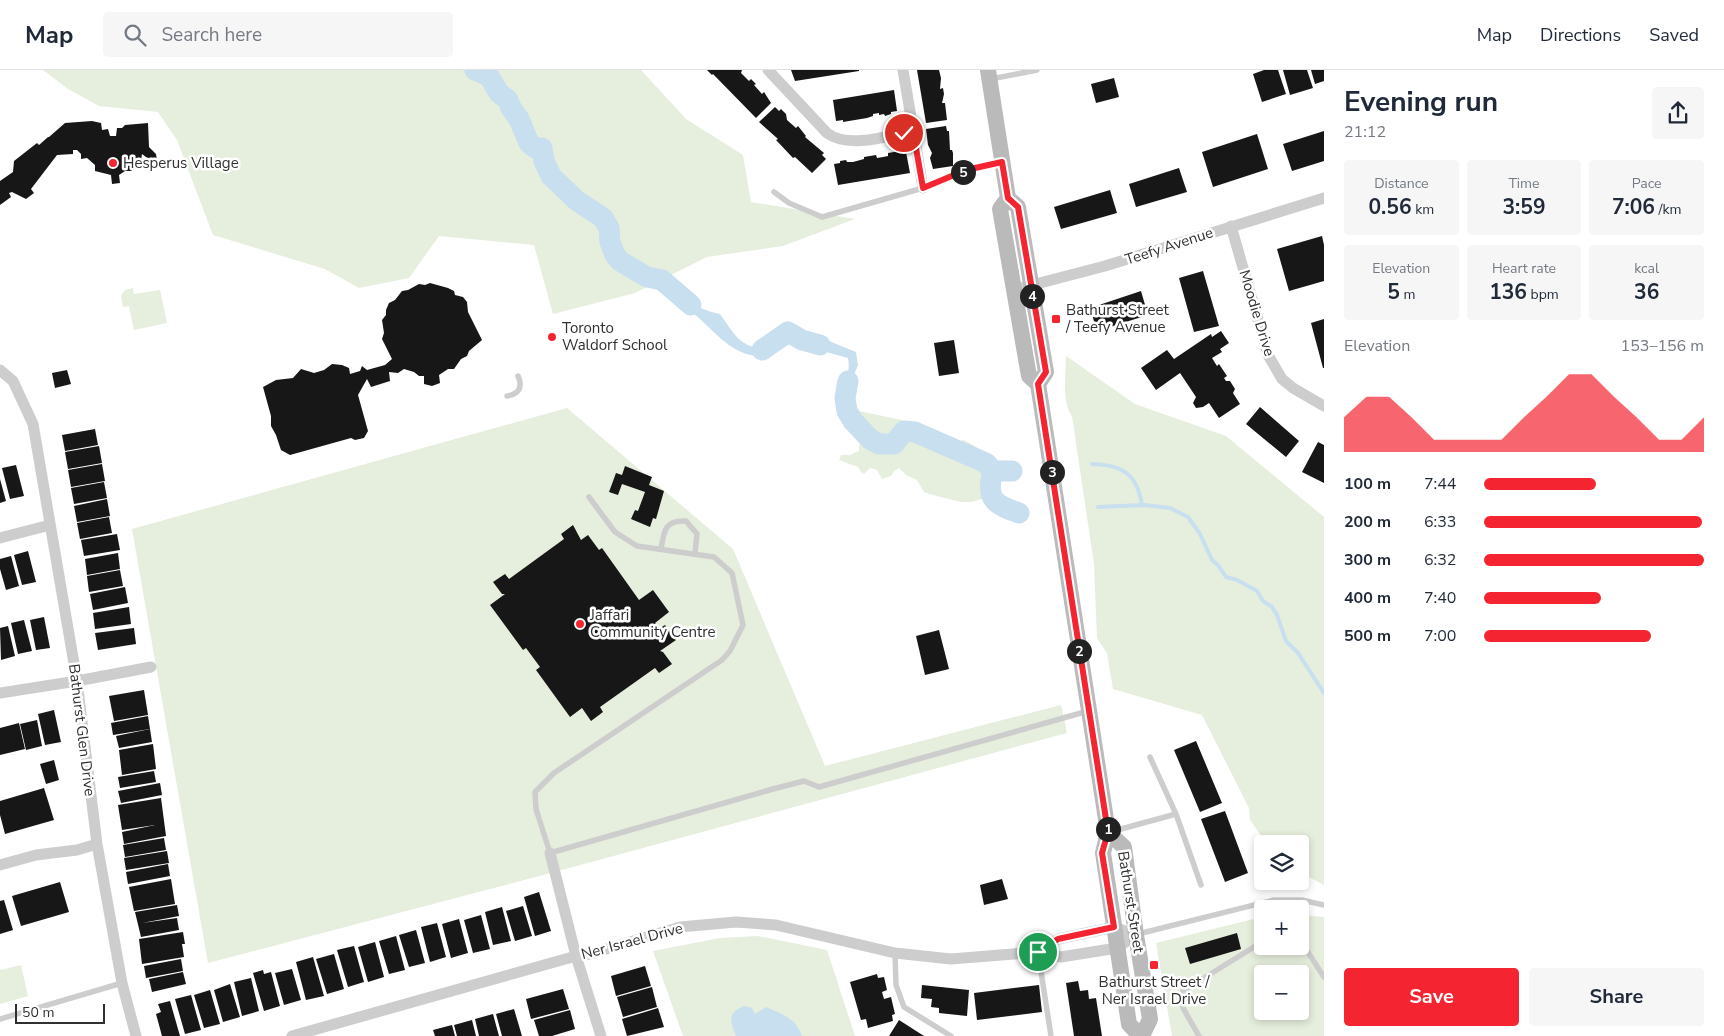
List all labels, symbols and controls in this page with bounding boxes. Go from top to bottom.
search box [103,12,453,57]
text: Map [25,19,73,51]
icon: search [121,21,149,49]
text: Search here [161,22,262,48]
text: Map [1477,23,1512,47]
text: Directions [1540,23,1621,47]
text: Saved [1649,23,1699,47]
text: Evening run [1344,83,1498,121]
button: share [1652,87,1704,139]
pin [883,112,925,154]
icon: check [890,119,918,147]
text: 21:12 [1344,121,1386,143]
place label: Hesperus Village [123,153,239,173]
marker: Hesperus Village [107,157,119,169]
pin: 5 [950,160,976,184]
text: 5 [959,163,968,182]
text: Distance [1374,174,1429,193]
text: Time [1508,174,1540,193]
text: Pace [1632,174,1662,193]
text: 0.56 [1369,193,1412,221]
text: 3:59 [1502,193,1546,221]
text: 7:06 [1612,193,1655,221]
text: km [1412,200,1434,219]
text: /km [1655,200,1681,219]
street label: Teefy Avenue [1122,222,1216,270]
text: Elevation [1372,259,1430,278]
text: Heart rate [1492,259,1556,278]
text: kcal [1634,259,1659,278]
street label: Moodie Drive [1234,267,1280,359]
text: 5 [1387,278,1400,306]
text: 136 [1489,278,1527,306]
text: 36 [1634,278,1659,306]
pin: 4 [1020,284,1044,308]
text: m [1400,285,1415,304]
text: bpm [1527,285,1559,304]
text: 4 [1028,287,1037,306]
place label: Bathurst Street / Teefy Avenue [1065,300,1169,337]
marker: Bathurst Street / Teefy Avenue [1050,313,1062,325]
place label: Toronto Waldorf School [562,318,668,355]
marker: Toronto Waldorf School [546,331,558,343]
text: Elevation [1344,335,1410,357]
text: 153–156 m [1621,335,1704,357]
pin: 3 [1040,460,1064,484]
text: 3 [1048,463,1057,482]
text: 100 m [1344,473,1391,495]
text: 7:44 [1424,473,1456,495]
text: 200 m [1344,511,1391,533]
text: 6:33 [1424,511,1456,533]
text: 300 m [1344,549,1391,571]
text: 6:32 [1424,549,1456,571]
text: 400 m [1344,587,1391,609]
text: 7:40 [1424,587,1456,609]
place label: Jaffari Community Centre [589,605,716,642]
marker: Jaffari Community Centre [574,618,586,630]
text: 500 m [1344,625,1391,647]
text: 7:00 [1424,625,1456,647]
pin: 2 [1066,638,1092,664]
text: 2 [1075,642,1084,661]
street label: Bathurst Glen Drive [64,663,100,797]
pin: 1 [1096,816,1120,842]
text: 1 [1104,820,1113,839]
map controls [1254,835,1309,1020]
button: layers [1254,835,1309,890]
street label: Bathurst Street [1113,850,1149,955]
button: + [1254,900,1309,955]
street label: Ner Israel Drive [579,918,685,964]
pin [1017,931,1059,973]
icon: arrive [1024,938,1052,966]
marker: Bathurst Street / Ner Israel Drive [1148,959,1160,971]
button: − [1254,965,1309,1020]
button: Save [1344,968,1519,1026]
button: Share [1529,968,1704,1026]
place label: Bathurst Street / Ner Israel Drive [1099,972,1210,1009]
scale bar [15,1001,105,1024]
text: 50 m [22,1003,54,1022]

